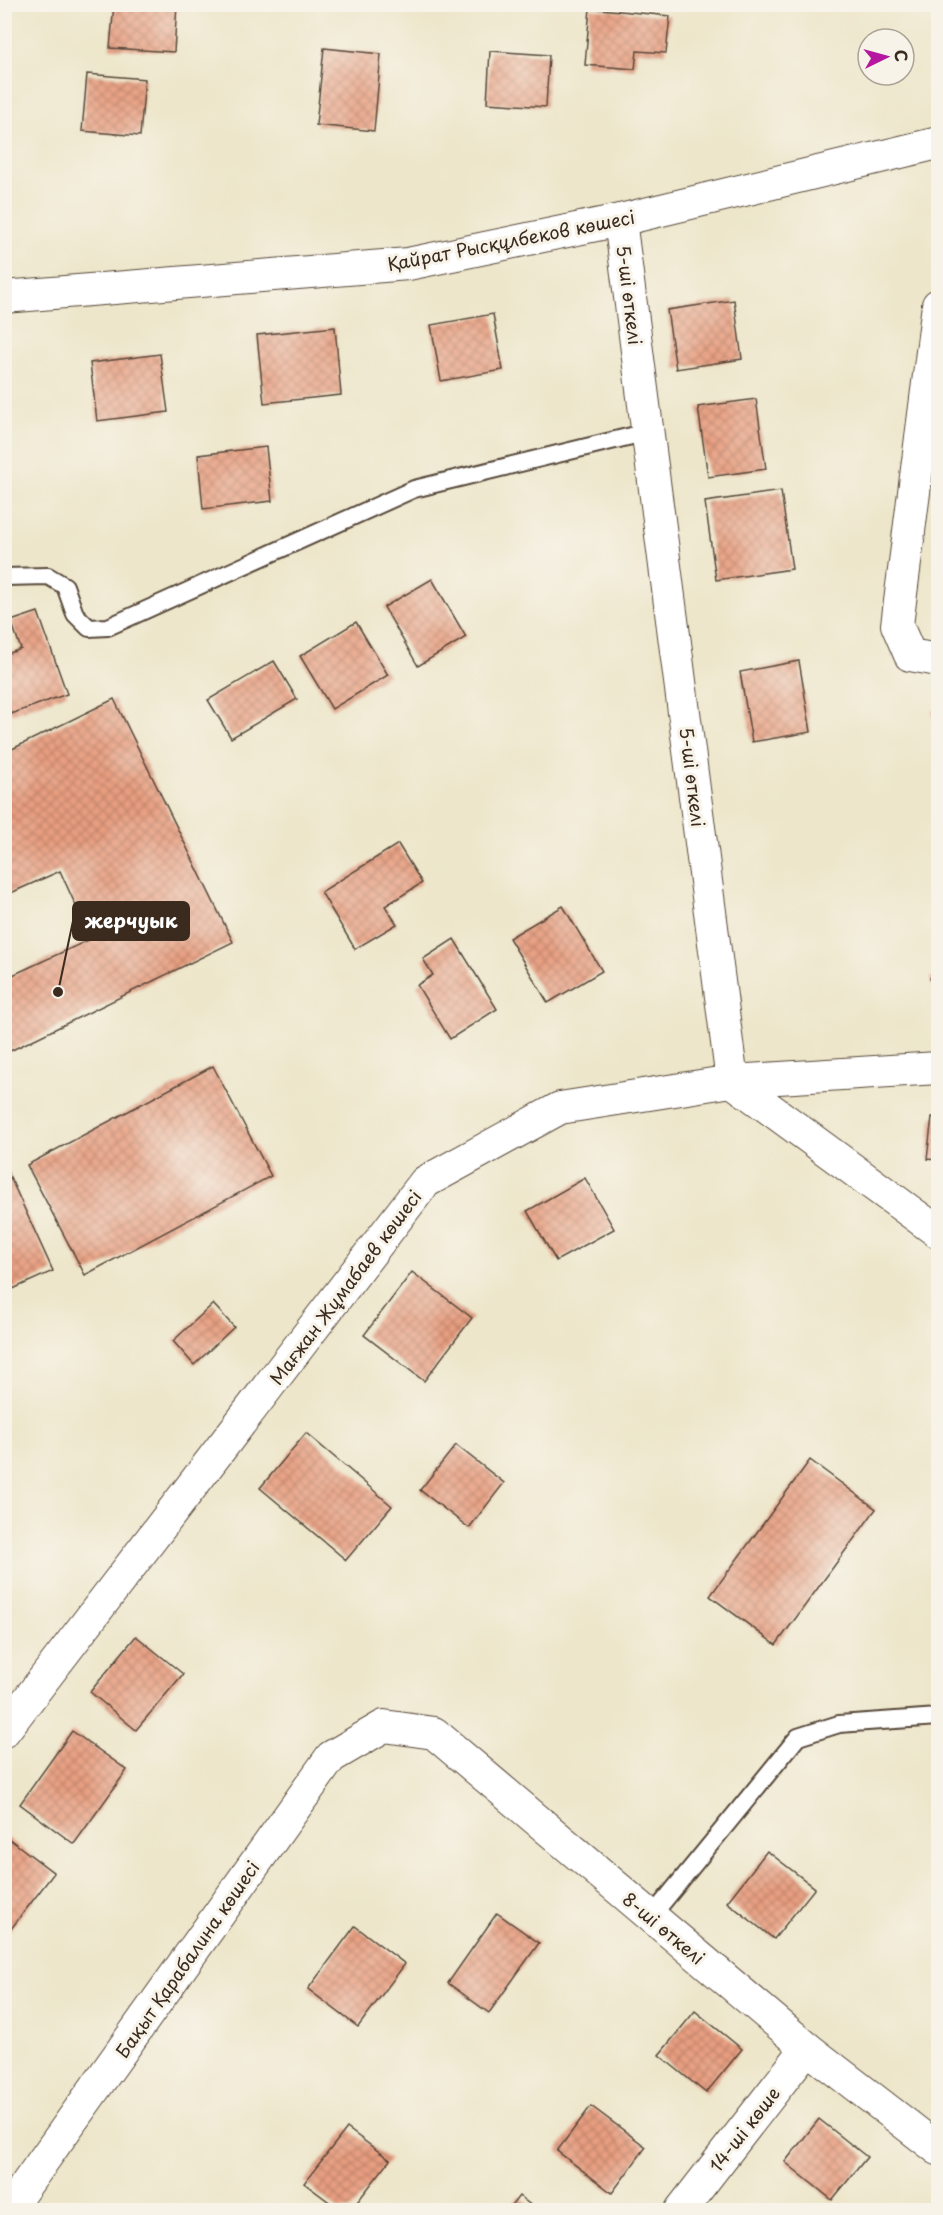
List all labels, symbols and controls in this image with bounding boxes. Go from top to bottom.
north arrow [856,27,916,87]
text: С [889,49,914,63]
street label: Қайрат Рысқұлбеков көшесі [385,203,637,277]
street label: 5-ші өткелі [610,244,650,346]
street label: 5-ші өткелі [673,726,713,828]
callout: жерчуык [73,902,189,940]
text: жерчуык [85,905,178,935]
street label: Мағжан Жұмабаев көшесі [263,1184,427,1390]
street label: Бақыт Қарабалина көшесі [109,1855,265,2063]
street label: 8-ші өткелі [617,1886,711,1970]
street label: 14-ші көше [702,2081,786,2177]

